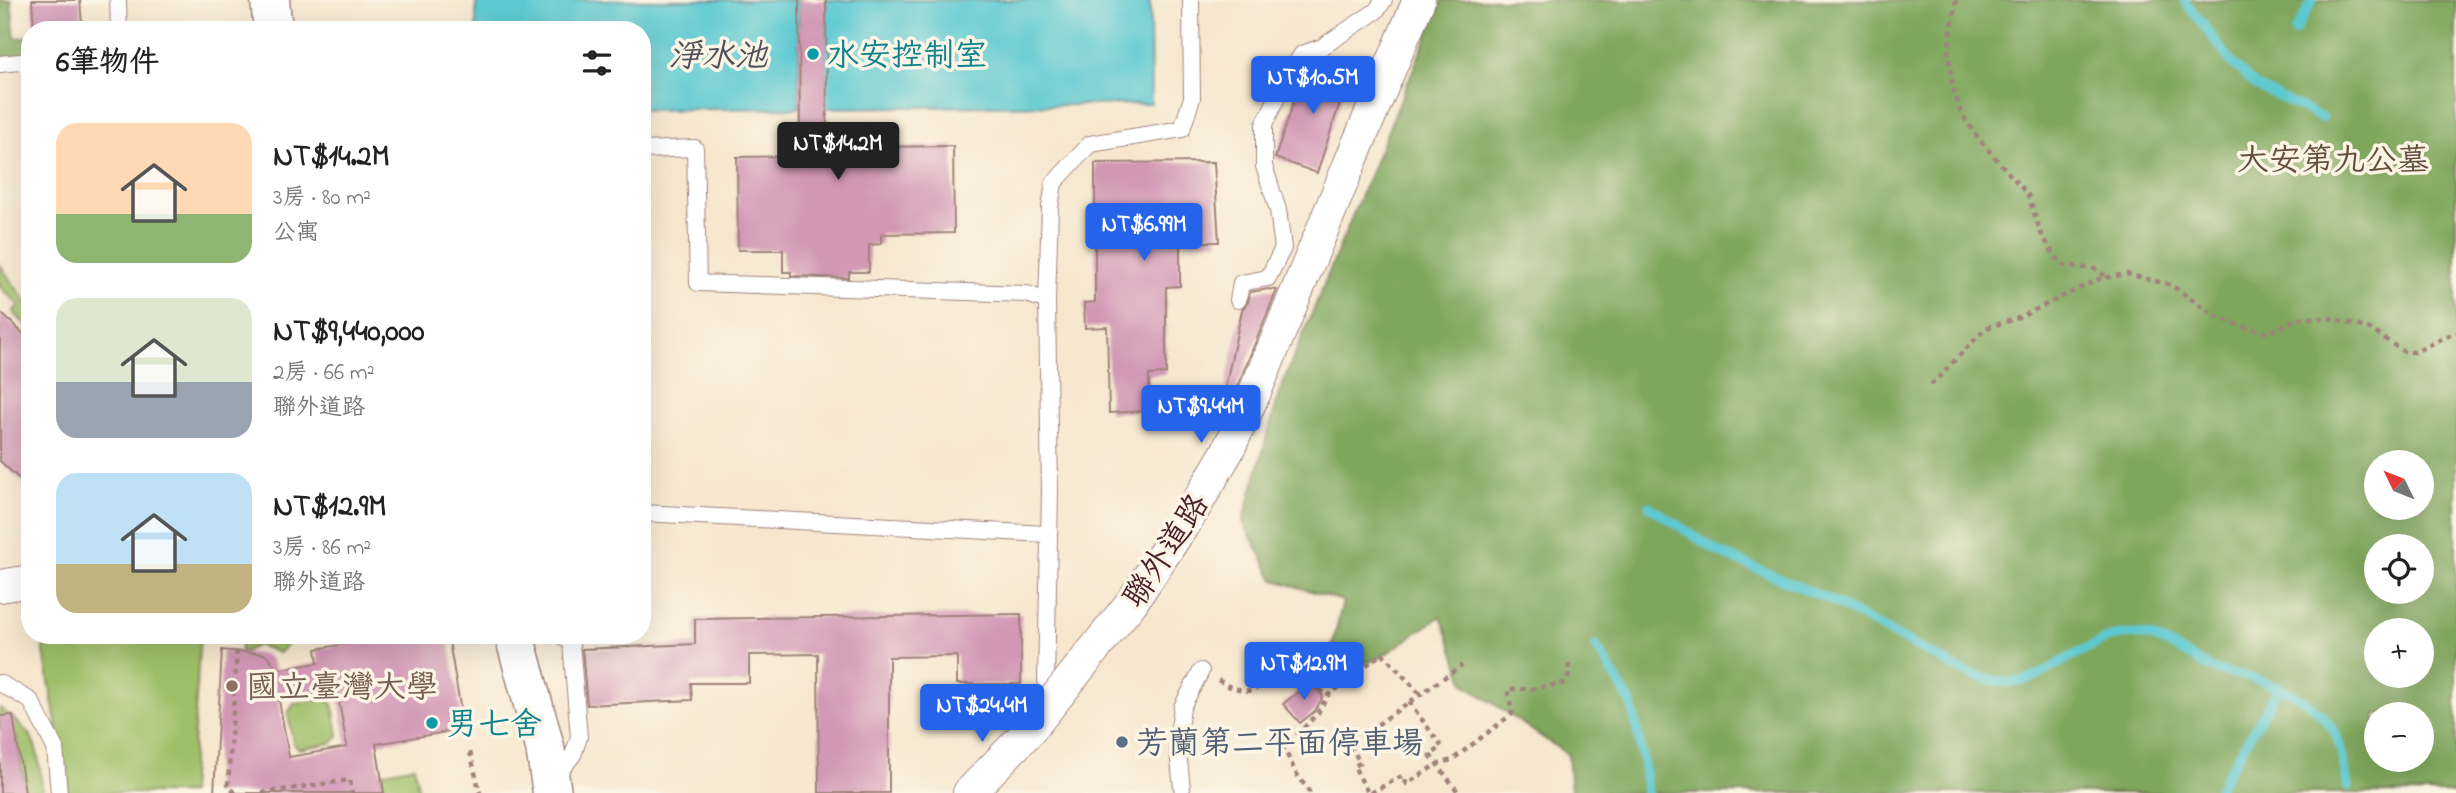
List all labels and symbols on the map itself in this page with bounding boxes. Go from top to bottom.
water label: 淨水池 [669,34,769,82]
place label: 水安控制室 [827,34,987,81]
marker: 水安控制室 [805,46,821,62]
pin: NT$10.5M [1241,57,1385,116]
pin: NT$14.2M [766,122,910,182]
park label: 大安第九公墓 [2237,139,2429,186]
pin: NT$6.99M [1072,204,1216,263]
pin: NT$9.44M [1129,386,1273,445]
north arrow [2364,450,2434,520]
street label: 聯外道路 [1113,485,1223,618]
pin: NT$12.9M [1232,642,1376,702]
place label: 國立臺灣大學 [246,666,438,713]
marker: 國立臺灣大學 [224,678,240,694]
pin: NT$24.4M [910,684,1054,744]
place label: 男七舍 [446,703,542,750]
marker: 男七舍 [424,715,440,731]
place label: 芳蘭第二平面停車場 [1136,722,1424,769]
marker: 芳蘭第二平面停車場 [1114,734,1130,750]

